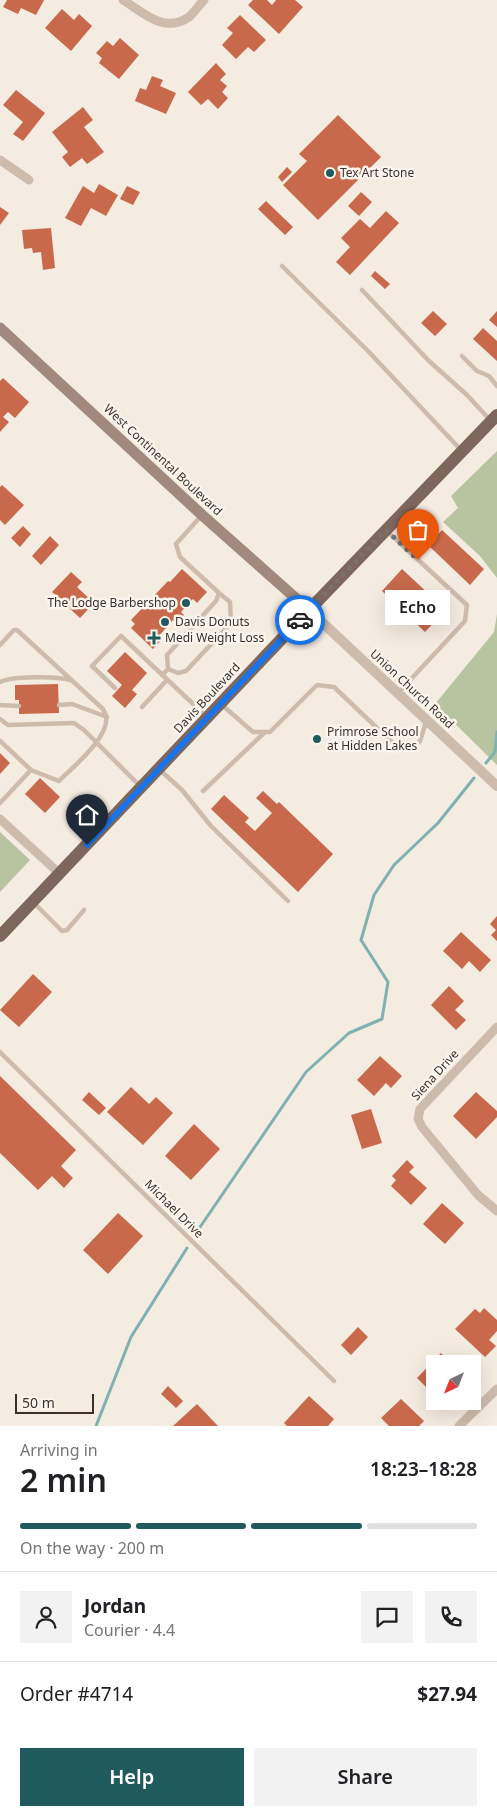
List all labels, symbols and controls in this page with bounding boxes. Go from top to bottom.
place label: Tex Art Stone [340,164,415,181]
marker: Tex Art Stone [324,167,336,179]
street label: West Continental Boulevard [100,400,226,519]
pin [397,509,439,560]
icon: bag [404,516,432,544]
callout: Echo [386,590,450,625]
place label: The Lodge Barbershop [47,594,176,611]
courier [275,595,325,645]
text: Echo [399,596,436,618]
marker: The Lodge Barbershop [180,597,192,609]
icon: car [286,606,314,634]
place label: Davis Donuts [175,613,250,630]
marker: Davis Donuts [159,616,171,628]
place label: Medi Weight Loss [165,629,265,646]
marker: Medi Weight Loss [147,631,161,645]
street label: Union Church Road [367,645,458,732]
street label: Davis Boulevard [170,659,244,737]
place label: Primrose School at Hidden Lakes [327,723,419,754]
marker: Primrose School at Hidden Lakes [311,733,323,745]
pin [66,794,108,845]
icon: home [73,801,101,829]
street label: Siena Drive [407,1045,462,1104]
street label: Michael Drive [141,1176,208,1242]
north arrow [426,1355,481,1410]
map controls [426,1355,481,1410]
scale bar [15,1391,94,1414]
text: 50 m [22,1393,55,1412]
text: Arriving in [20,1439,98,1461]
text: 18:23–18:28 [370,1456,477,1482]
text: 2 min [20,1458,107,1501]
text: On the way · 200 m [20,1537,164,1559]
button: person [20,1591,72,1643]
button: chat [361,1591,413,1643]
button: phone [425,1591,477,1643]
text: Jordan [84,1593,146,1619]
text: Courier · 4.4 [84,1619,175,1641]
text: Order #4714 [20,1681,133,1707]
text: $27.94 [417,1681,477,1707]
button: Help [20,1748,244,1806]
button: Share [254,1748,477,1806]

